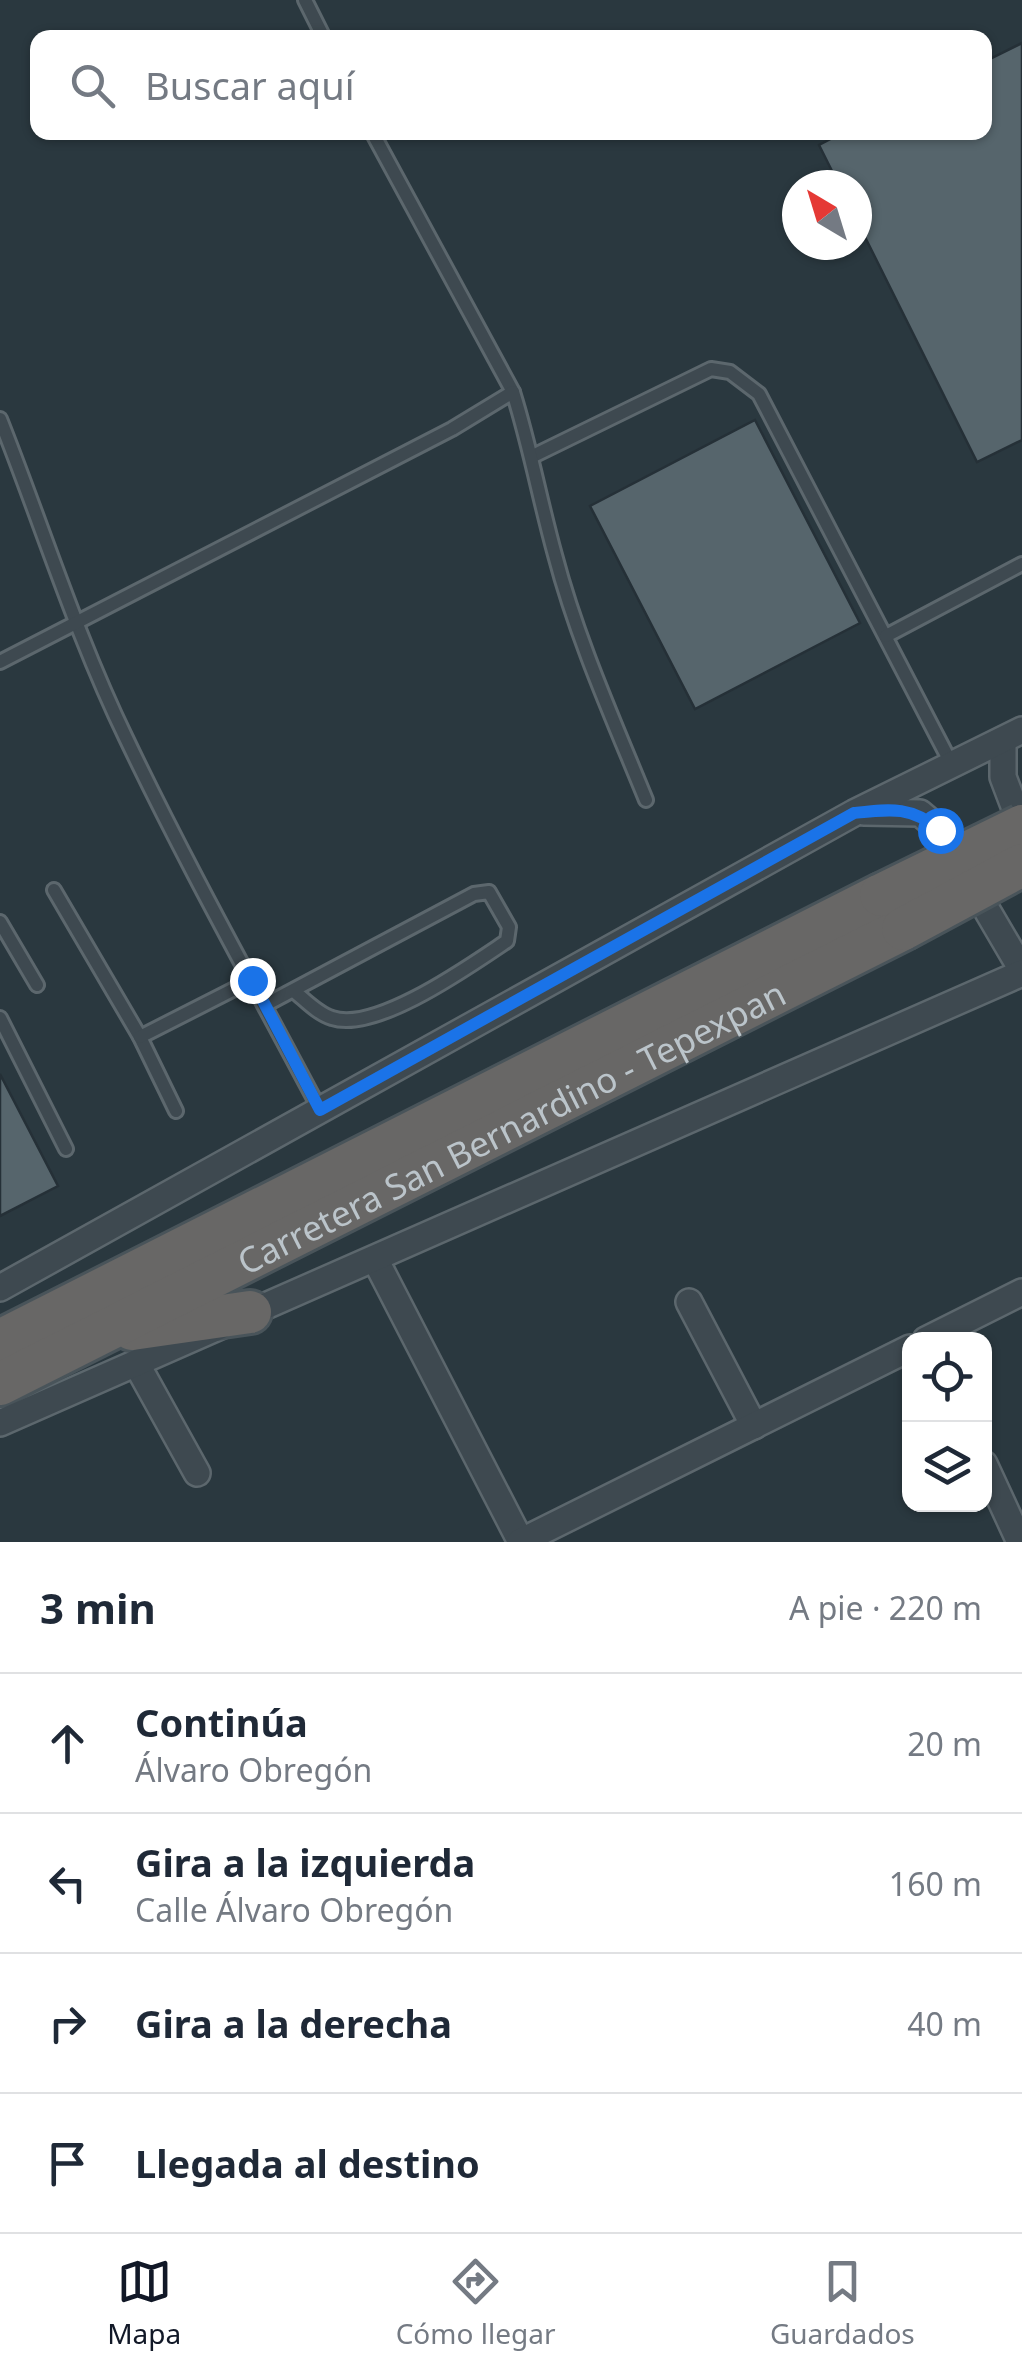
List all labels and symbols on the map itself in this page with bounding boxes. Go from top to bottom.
north arrow [782,170,872,260]
route start [918,808,964,854]
route end [230,958,276,1004]
street label: Carretera San Bernardino - Tepexpan [229,969,793,1284]

